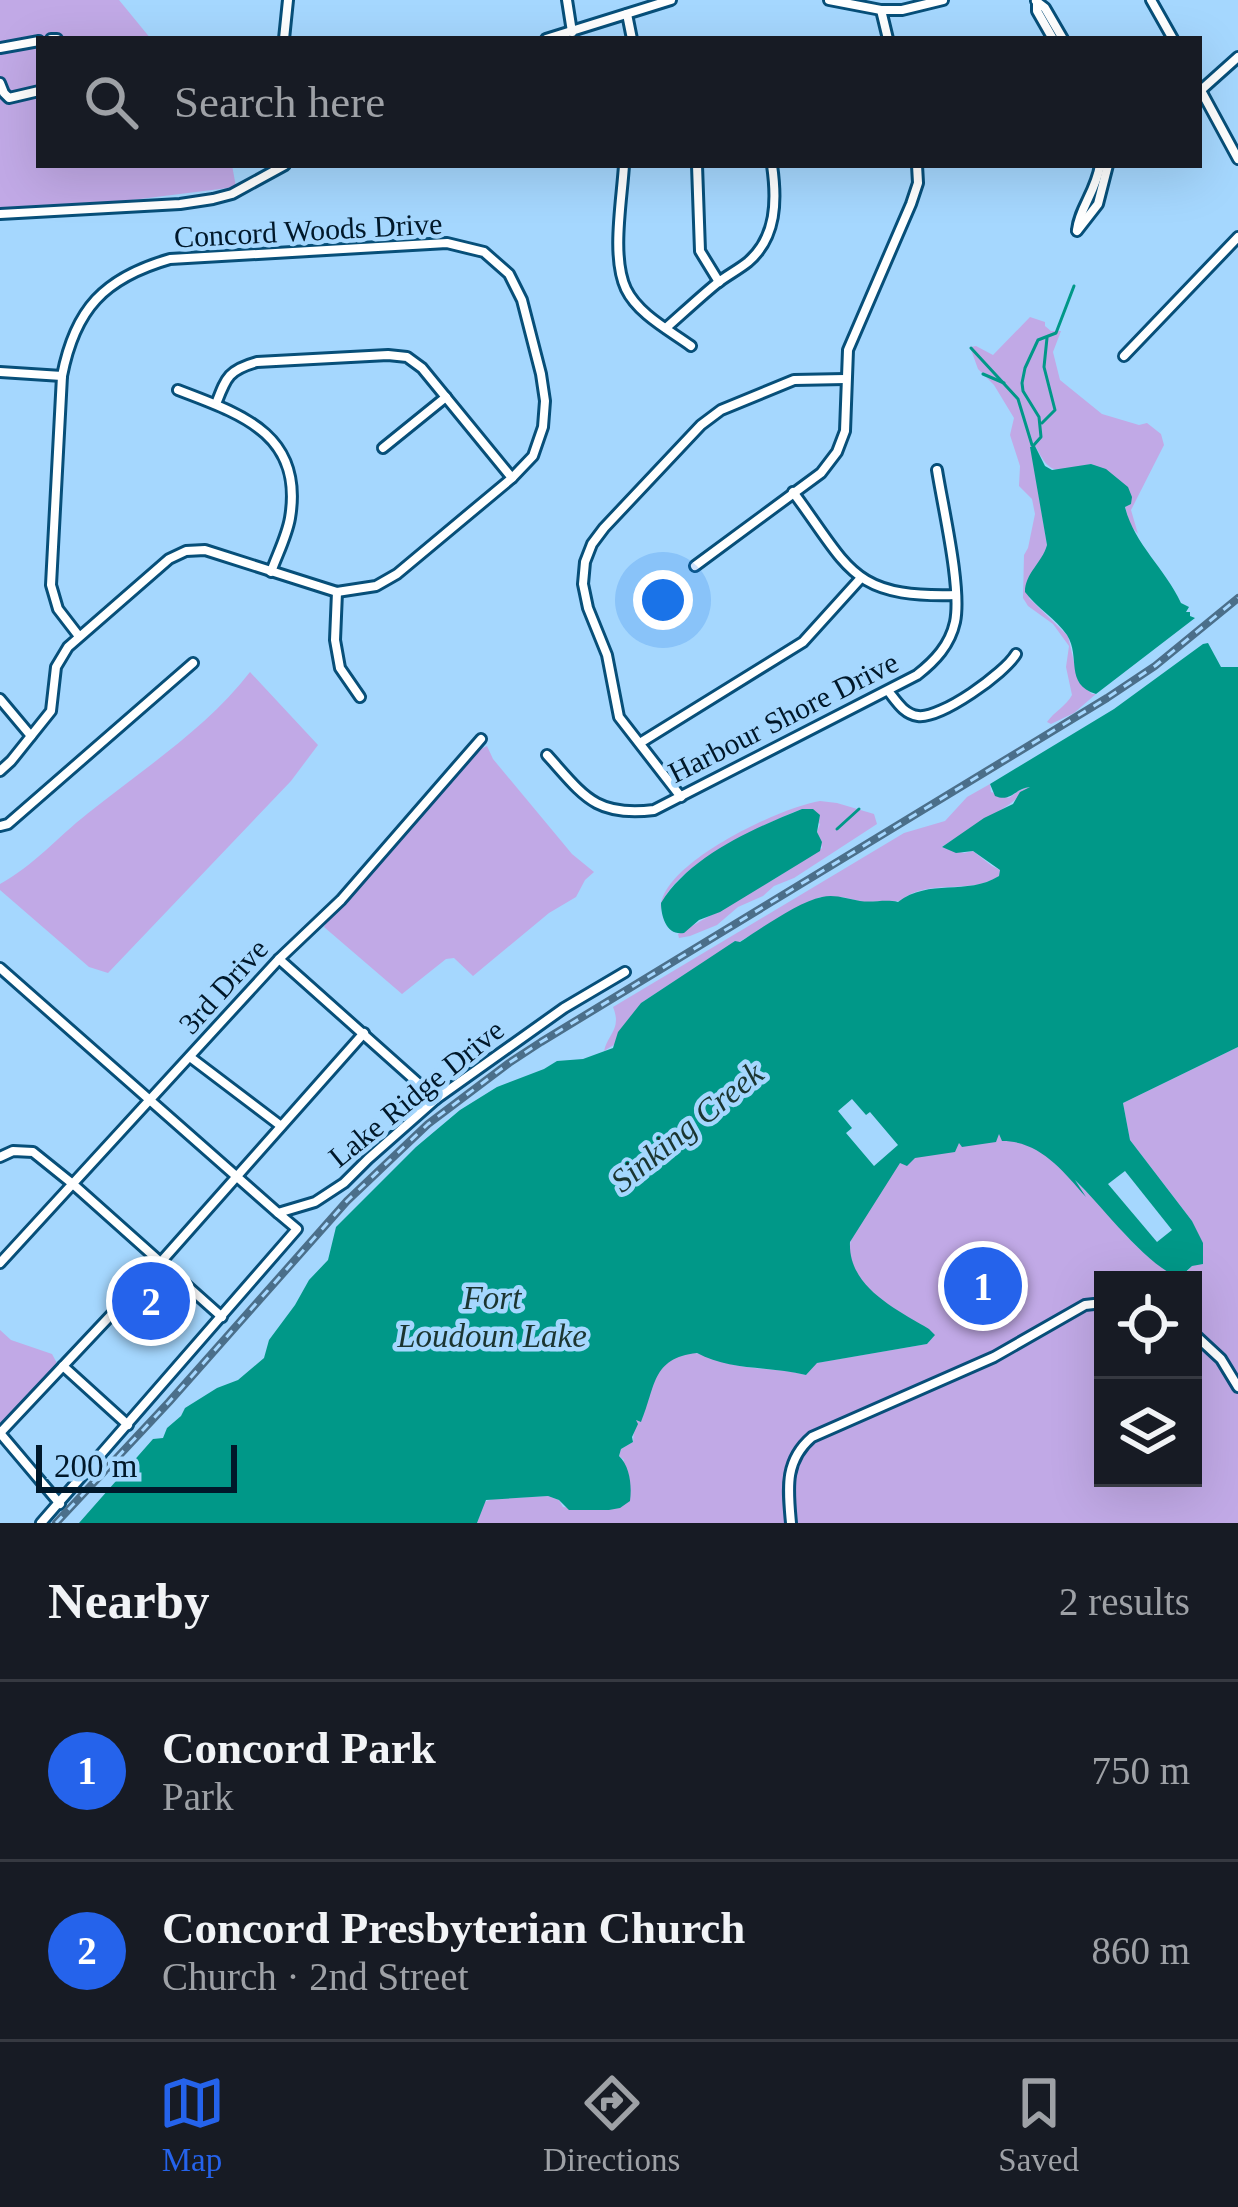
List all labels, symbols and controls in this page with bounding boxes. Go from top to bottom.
search box [36,36,1202,168]
icon: search [78,69,144,135]
text: Search here [174,77,385,127]
street label: Concord Woods Drive [173,206,443,254]
your location [633,570,693,630]
street label: Harbour Shore Drive [663,645,903,789]
street label: 3rd Drive [172,932,274,1040]
street label: Lake Ridge Drive [322,1013,510,1173]
water label: Sinking Creek [604,1054,771,1199]
pin: 1 [944,1241,1022,1331]
pin: 2 [112,1256,190,1346]
map controls [1094,1271,1202,1487]
button: locate [1094,1271,1202,1379]
water label: Fort Loudoun Lake [396,1280,587,1354]
button: layers [1094,1379,1202,1487]
scale bar [36,1439,237,1492]
text: 200 m [54,1448,137,1484]
text: Nearby [48,1573,209,1629]
text: 2 results [1059,1580,1190,1623]
text: Concord Park [162,1723,436,1773]
text: 1 [77,1749,97,1792]
text: 750 m [1091,1749,1190,1792]
text: Park [162,1775,234,1818]
text: Concord Presbyterian Church [162,1903,745,1953]
text: 2 [77,1929,97,1972]
text: 860 m [1091,1929,1190,1972]
text: Church · 2nd Street [162,1955,469,1998]
tab: Map [159,2070,225,2179]
tab: Directions [543,2070,680,2179]
tab: Saved [998,2070,1079,2179]

